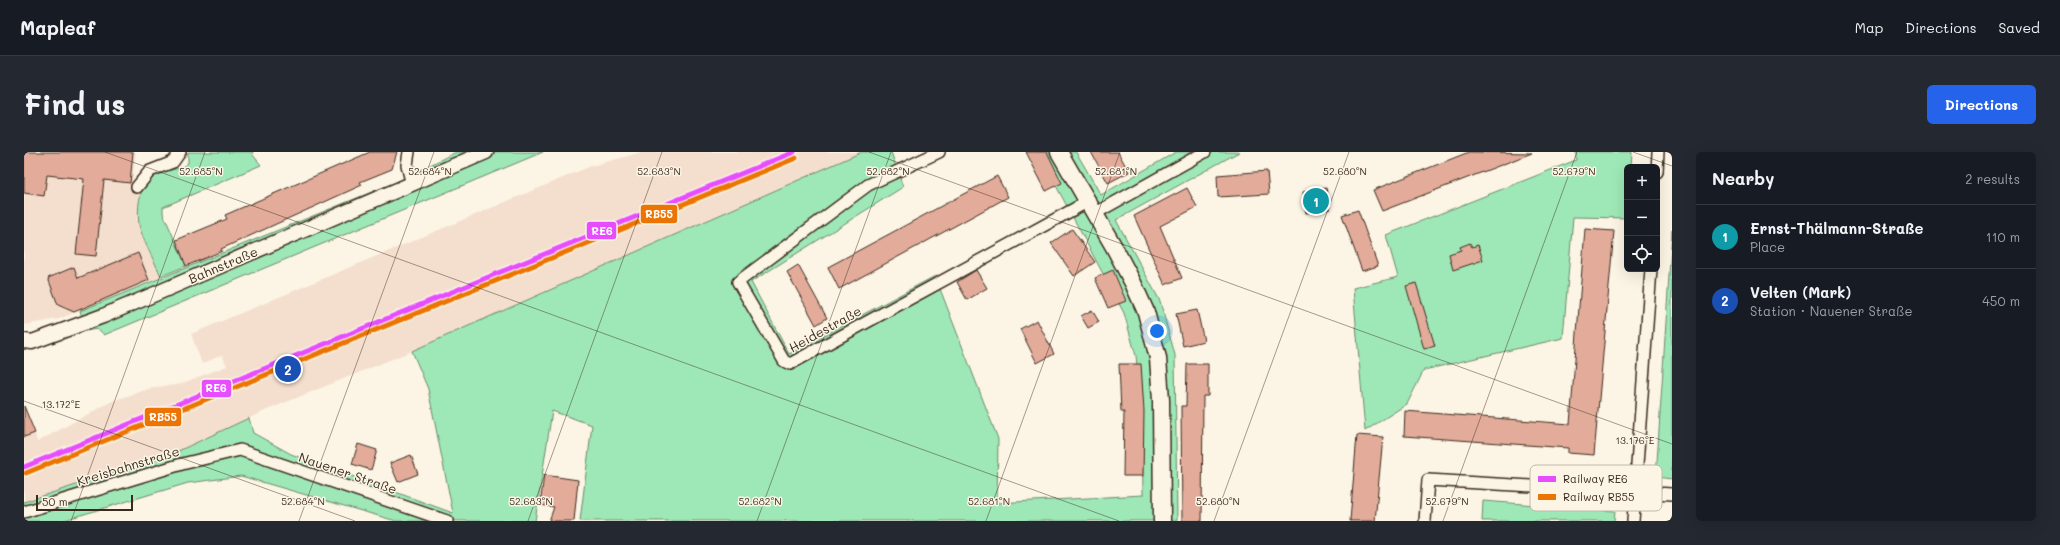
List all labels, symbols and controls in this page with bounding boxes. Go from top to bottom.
text: Mapleaf [20,15,95,40]
text: Map [1855,18,1883,37]
text: Directions [1905,18,1976,37]
text: Saved [1998,18,2040,37]
button: Directions [1927,85,2036,124]
text: Find us [24,86,125,122]
text: 52.685°N [179,164,223,178]
text: 52.684°N [408,164,452,178]
text: 52.683°N [637,164,681,178]
text: 52.682°N [866,164,910,178]
text: 52.681°N [1095,164,1137,178]
text: 52.680°N [1323,164,1367,178]
text: 52.679°N [1552,164,1596,178]
map controls [1624,164,1660,272]
button: + [1624,164,1660,200]
text: Nearby [1712,167,1774,189]
text: 2 results [1965,170,2020,187]
pin: 1 [1303,186,1329,216]
button: − [1624,200,1660,236]
line badge: RB55 [640,204,678,224]
text: RB55 [645,206,674,221]
text: Ernst-Thälmann-Straße [1750,218,1924,238]
line badge: RE6 [586,221,617,240]
text: RE6 [591,223,613,238]
text: 1 [1722,228,1728,245]
text: 110 m [1986,228,2020,245]
button: locate [1624,236,1660,272]
text: Place [1750,238,1785,255]
street label: Bahnstraße [186,242,260,287]
text: Velten (Mark) [1750,282,1851,302]
text: 2 [1721,292,1729,309]
text: 450 m [1982,292,2020,309]
street label: Heidestraße [785,302,864,356]
text: Station · Nauener Straße [1750,302,1912,319]
your location [1147,321,1167,341]
pin: 2 [275,354,301,384]
line badge: RE6 [201,379,232,398]
text: RE6 [205,380,227,395]
text: 13.172°E [42,397,80,411]
line badge: RB55 [144,407,182,427]
text: RB55 [149,409,178,424]
text: 13.176°E [1616,433,1655,447]
street label: Kreisbahnstraße [74,442,181,489]
street label: Nauener Straße [297,448,400,497]
legend [1530,465,1662,511]
text: Railway RE6 [1563,471,1628,486]
text: Railway RB55 [1563,489,1634,504]
scale bar [36,493,133,512]
text: 50 m [42,494,68,509]
text: 52.684°N [281,494,325,508]
text: 52.683°N [509,494,553,508]
text: 52.682°N [738,494,782,508]
text: 52.681°N [968,494,1010,508]
text: 52.680°N [1196,494,1240,508]
text: 52.679°N [1425,494,1469,508]

